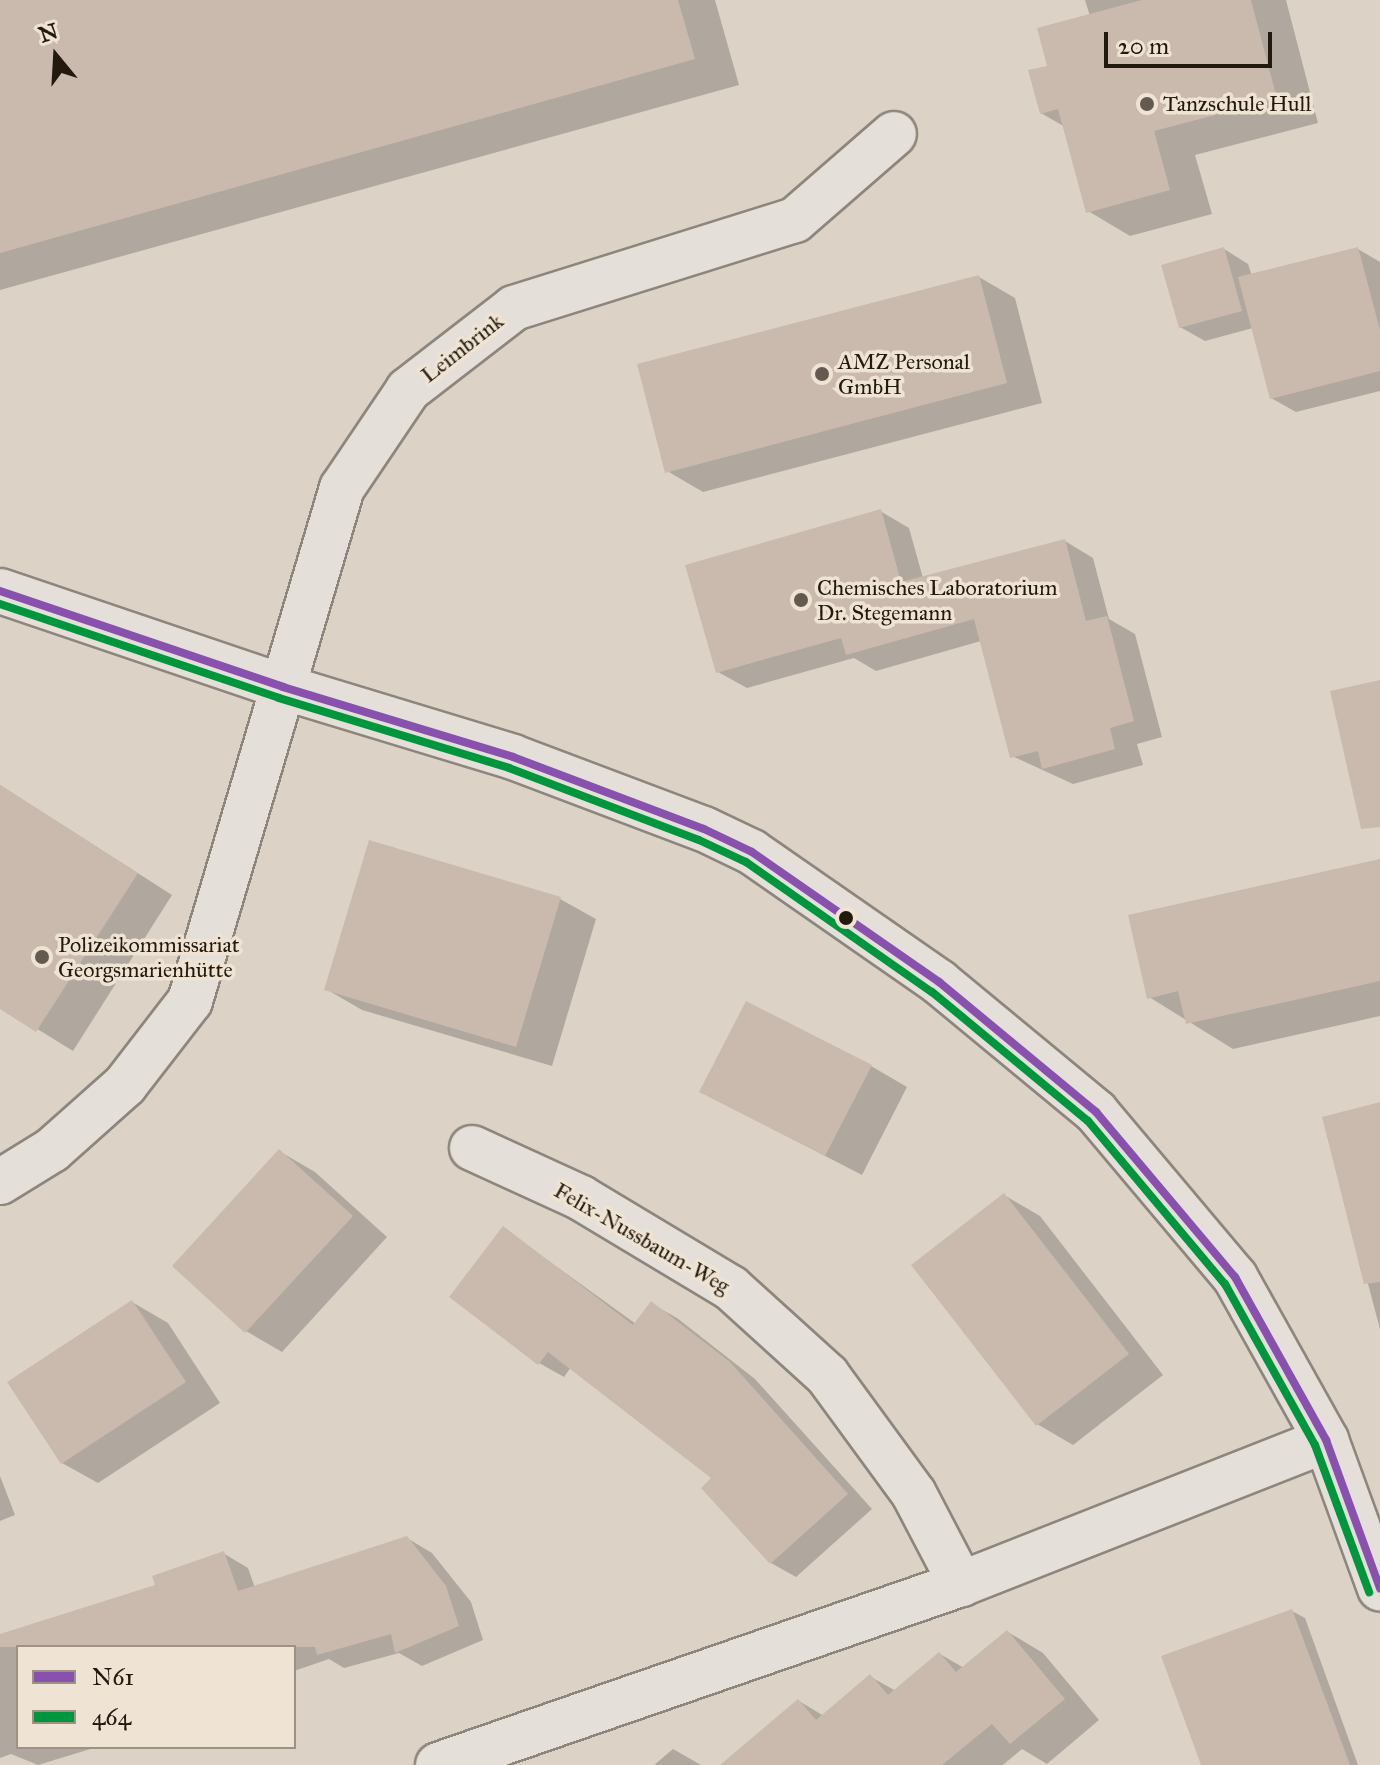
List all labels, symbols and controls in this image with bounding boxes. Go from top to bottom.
north arrow [16,16,96,96]
scale bar [1108,16,1276,66]
text: N [35,17,61,48]
text: 20 m [1118,31,1169,61]
place label: Tanzschule Hull [1163,91,1311,117]
marker: Tanzschule Hull [1138,95,1156,113]
street label: Leimbrink [416,308,508,388]
place label: AMZ Personal GmbH [838,348,970,400]
marker: AMZ Personal GmbH [813,365,831,383]
place label: Chemisches Laboratorium Dr. Stegemann [817,574,1058,626]
marker: Chemisches Laboratorium Dr. Stegemann [792,591,810,609]
unlabelled marker [838,910,854,926]
place label: Polizeikommissariat Georgsmarienhütte [58,931,240,982]
marker: Polizeikommissariat Georgsmarienhütte [33,948,51,966]
street label: Felix-Nussbaum-Weg [549,1177,735,1299]
legend [16,1645,296,1749]
text: N61 [92,1662,134,1692]
text: 464 [92,1702,131,1732]

